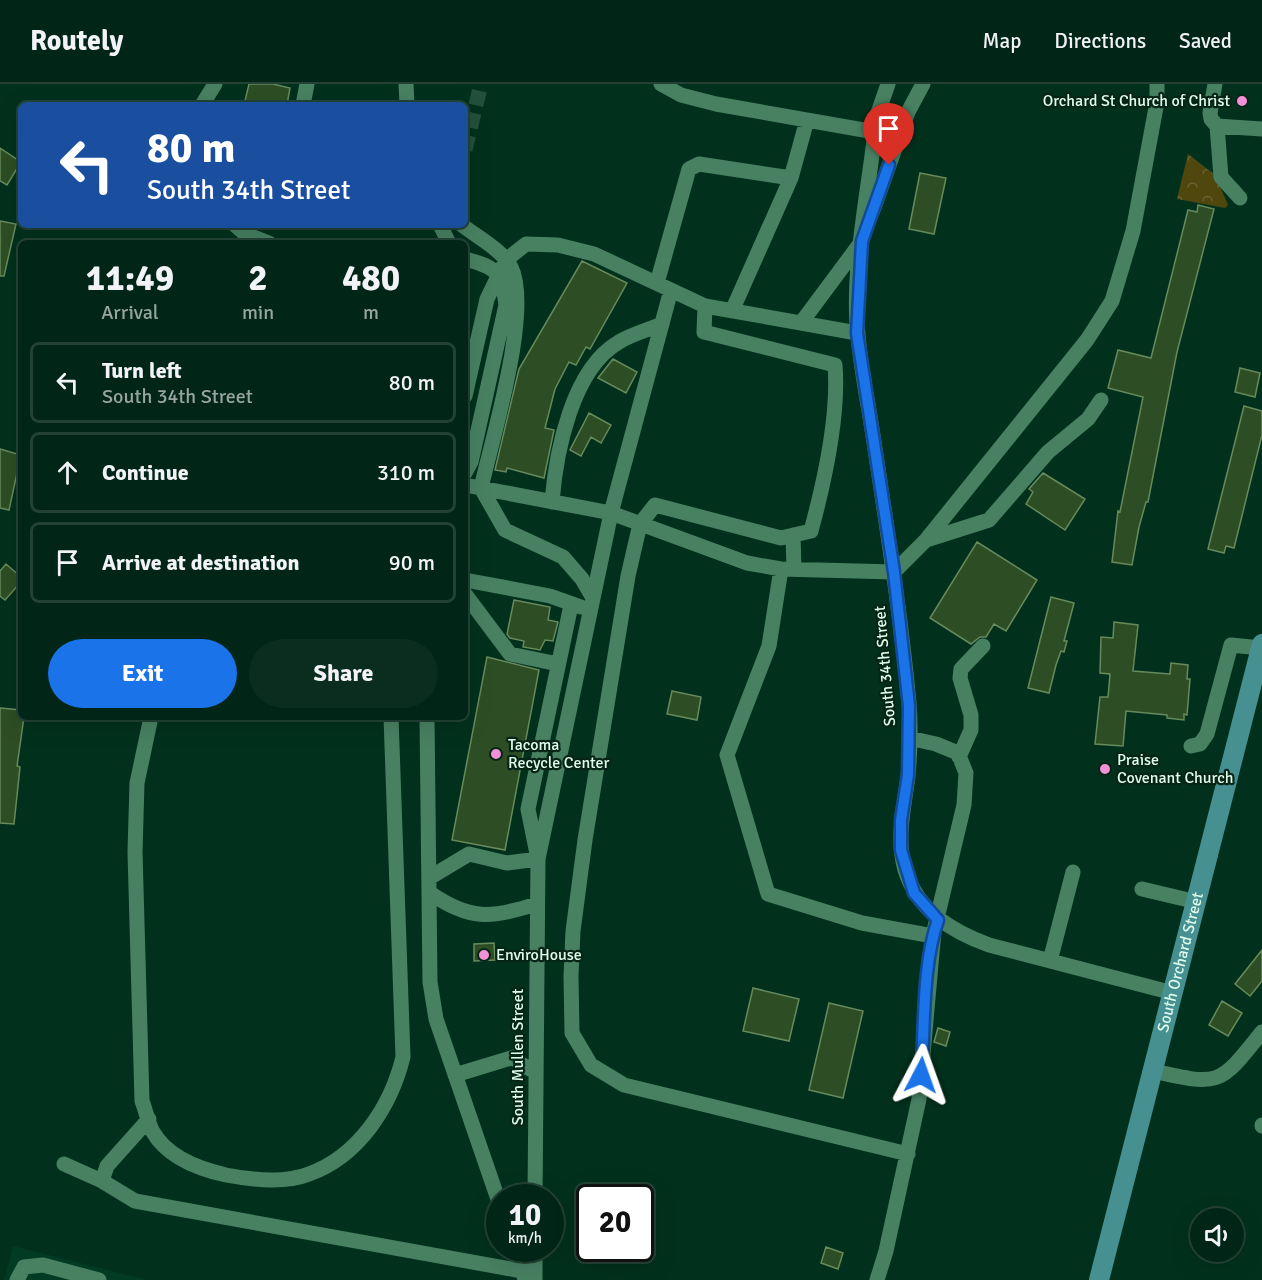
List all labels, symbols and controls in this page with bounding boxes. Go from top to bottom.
text: Routely [30,24,123,58]
text: Map [983,28,1021,54]
text: Directions [1054,28,1146,54]
text: Saved [1179,28,1232,54]
place label: Orchard St Church of Christ [1043,91,1230,111]
marker: Orchard St Church of Christ [1235,94,1249,108]
pin [863,103,914,165]
icon: arrive [872,112,905,145]
text: 80 m [147,123,236,174]
icon: left [48,126,126,204]
text: South 34th Street [147,174,351,207]
text: 11:49 [86,256,174,301]
text: 2 [248,256,268,301]
text: 480 [342,256,400,301]
text: Arrival [101,300,159,325]
text: min [242,300,274,325]
text: m [363,300,379,325]
text: Turn left [102,357,182,384]
icon: left [51,366,84,399]
text: 80 m [389,369,435,396]
text: South 34th Street [102,384,253,409]
icon: ahead [51,456,84,489]
text: Continue [102,459,189,486]
text: 310 m [377,459,435,486]
icon: arrive [51,546,84,579]
text: Arrive at destination [102,549,299,576]
text: 90 m [389,549,435,576]
street label: South 34th Street [870,605,900,727]
button: Exit [48,639,237,708]
button: Share [249,639,438,708]
place label: Tacoma Recycle Center [508,735,610,773]
marker: Tacoma Recycle Center [489,747,503,761]
place label: Praise Covenant Church [1117,750,1233,788]
marker: Praise Covenant Church [1098,762,1112,776]
street label: South Orchard Street [1153,890,1208,1034]
place label: EnviroHouse [496,945,582,965]
marker: EnviroHouse [477,948,491,962]
street label: South Mullen Street [508,988,528,1125]
position arrow [889,1043,953,1107]
speed limit sign: 20 [576,1184,654,1262]
text: 10 [509,1197,541,1234]
map controls [1190,1208,1244,1262]
button: sound [1190,1208,1244,1262]
text: km/h [508,1229,542,1247]

